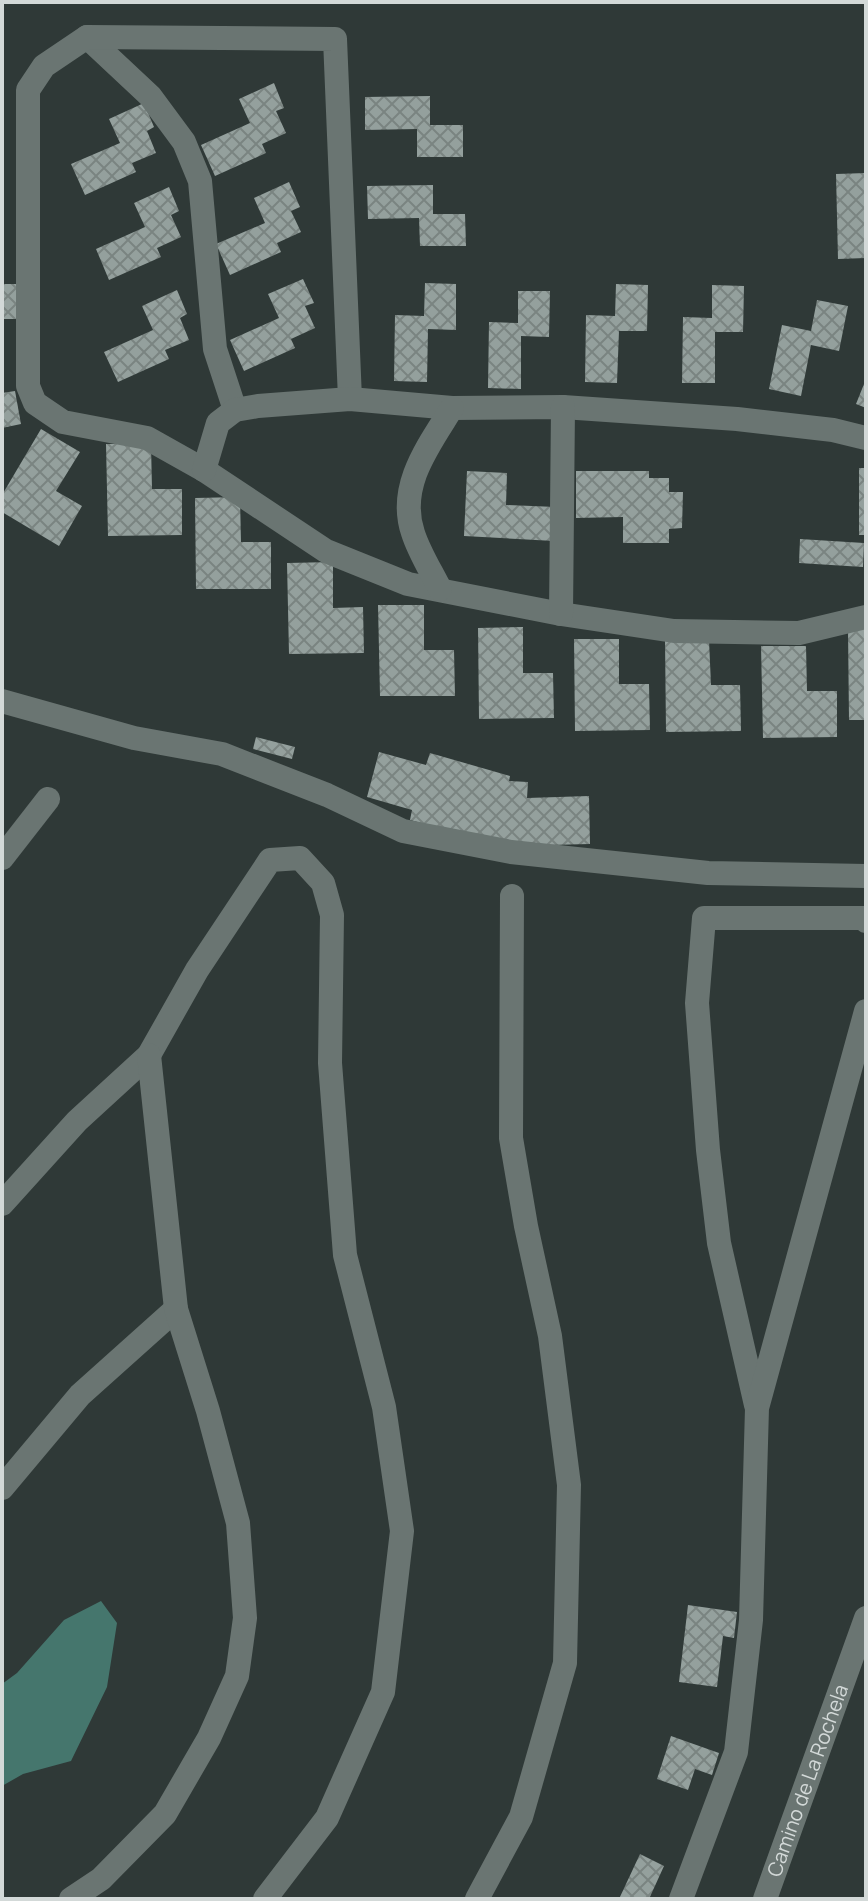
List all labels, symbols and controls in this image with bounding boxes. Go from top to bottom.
street label: Camino de La Rochela [760,1680,854,1880]

